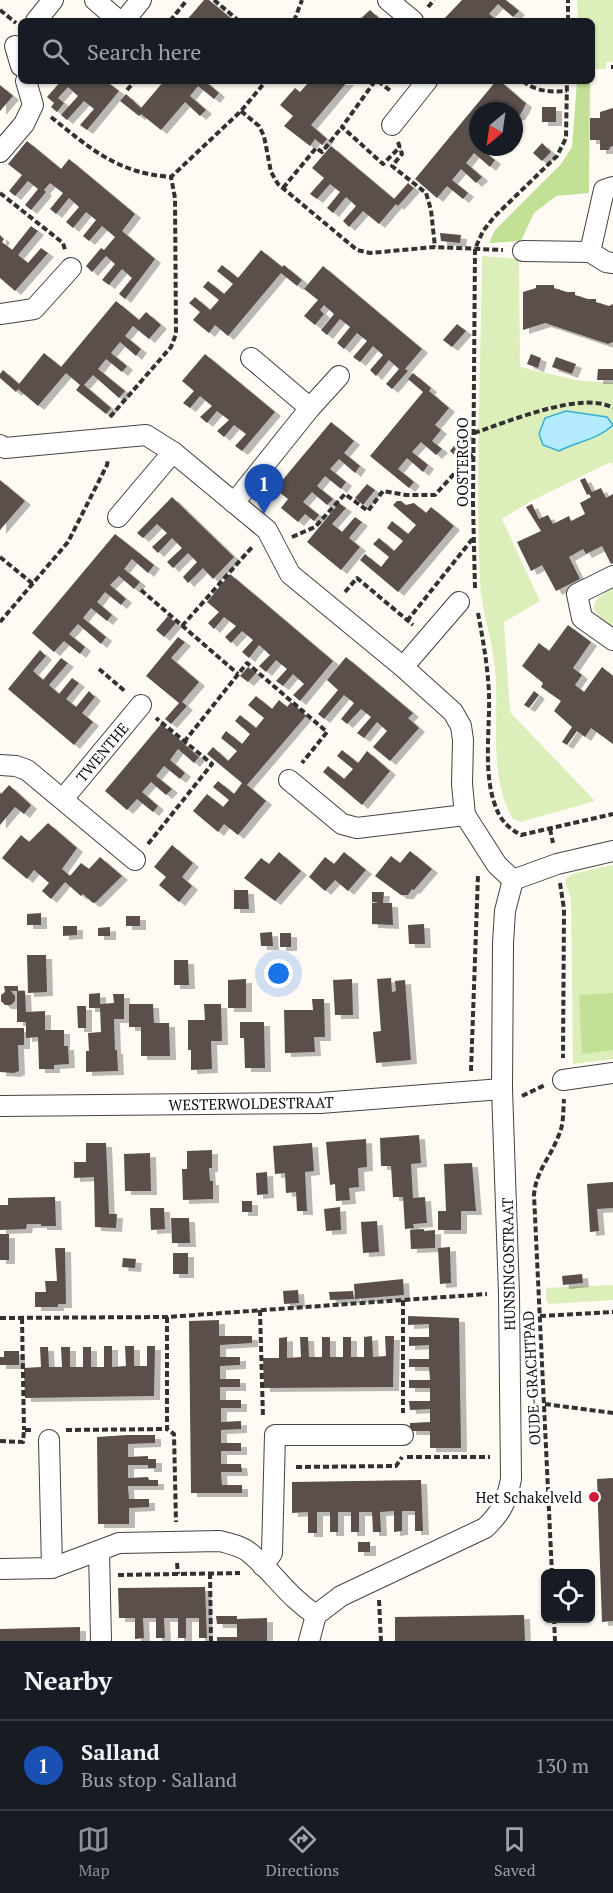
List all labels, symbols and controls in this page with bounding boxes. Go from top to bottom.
search box [18,18,595,84]
icon: search [39,35,72,68]
text: Search here [87,37,201,66]
north arrow [469,102,523,156]
street label: OOSTERGOO [452,417,472,507]
pin: 1 [244,464,284,514]
street label: TWENTHE [71,718,133,786]
your location [264,959,293,988]
street label: WESTERWOLDESTRAAT [168,1092,334,1114]
street label: HUNSINGOSTRAAT [497,1197,519,1331]
street label: OUDE-GRACHTPAD [517,1310,545,1446]
place label: Het Schakelveld [476,1487,582,1507]
marker: Het Schakelveld [587,1490,601,1504]
map controls [541,1569,595,1623]
button: locate [541,1569,595,1623]
text: Nearby [24,1663,112,1697]
text: Salland [81,1737,160,1766]
text: 1 [38,1752,49,1779]
text: 130 m [535,1752,589,1779]
text: Bus stop · Salland [81,1766,237,1793]
tab: Map [77,1823,110,1881]
tab: Directions [265,1823,339,1881]
tab: Saved [494,1823,536,1881]

